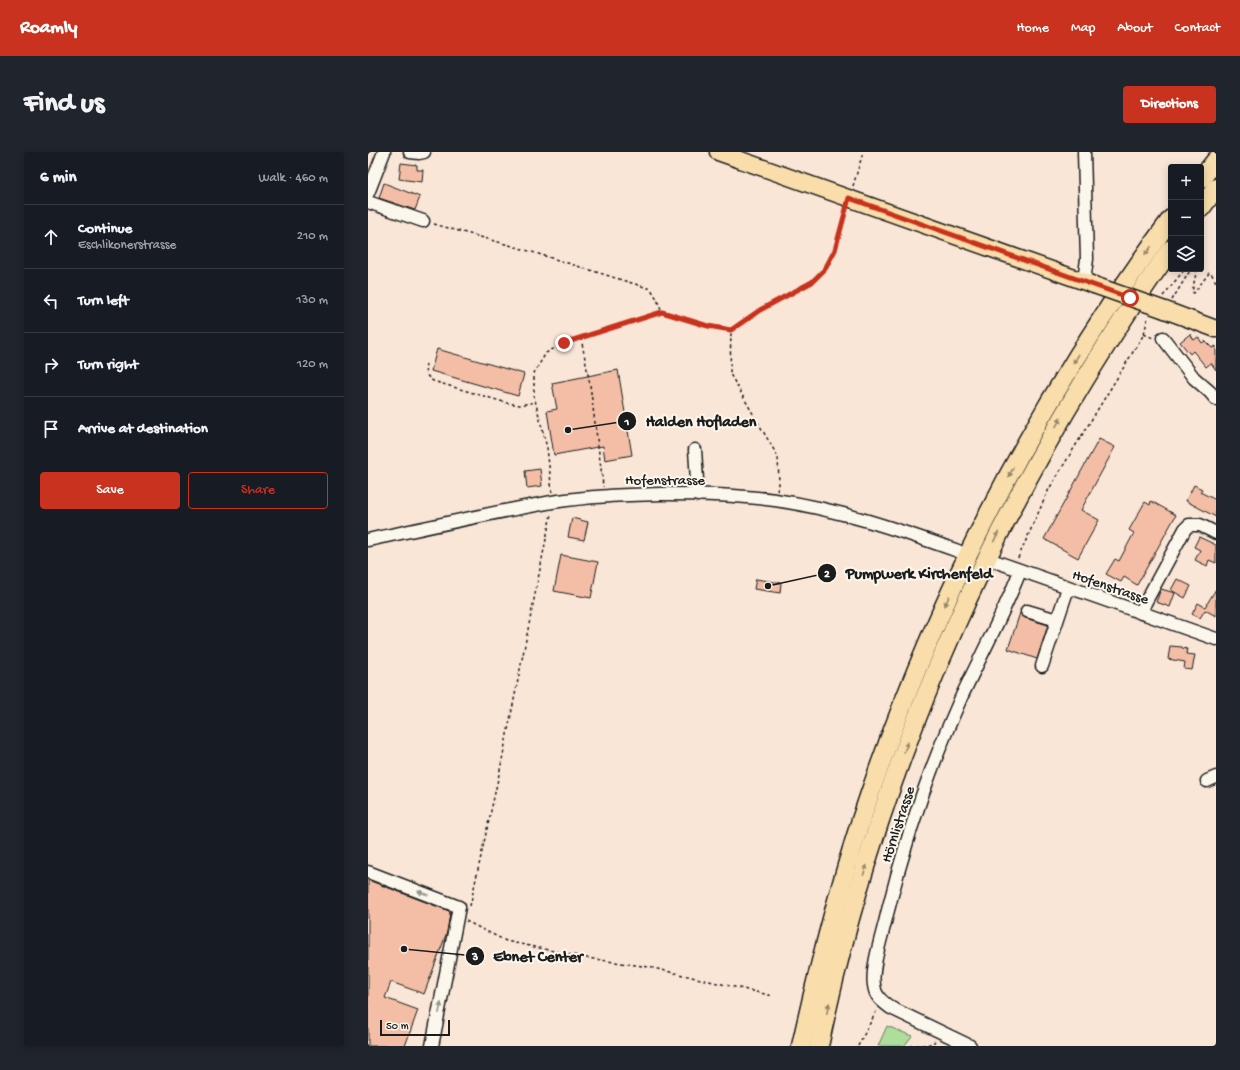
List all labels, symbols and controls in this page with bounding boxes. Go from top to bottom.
text: Roamly [20,17,77,40]
text: Home [1017,20,1049,37]
text: Map [1071,20,1095,37]
text: About [1117,20,1153,37]
text: Contact [1175,20,1220,37]
button: Directions [1123,86,1216,123]
text: Find us [24,88,104,121]
map controls [1168,164,1204,272]
button: + [1168,164,1204,200]
text: 6 min [40,168,76,188]
text: Walk · 460 m [258,171,328,186]
button: − [1168,200,1204,236]
text: Continue [78,220,132,238]
icon: ahead [40,226,62,248]
text: 210 m [297,229,328,244]
button: layers [1168,236,1204,272]
text: Eschlikonerstrasse [78,238,176,253]
one-way arrow [1144,246,1152,256]
route start [1121,289,1139,307]
icon: left [40,290,62,312]
text: Turn left [78,292,129,310]
text: 130 m [296,293,328,308]
route end [555,334,573,352]
one-way arrow [1073,353,1080,365]
icon: right [40,354,62,376]
text: Turn right [78,356,138,374]
text: 120 m [297,357,328,372]
callout: Halden Hofladen [617,407,764,435]
text: Halden Hofladen [646,414,757,433]
text: 1 [624,416,630,430]
one-way arrow [1055,417,1062,429]
icon: arrive [40,418,62,440]
text: Arrive at destination [78,420,208,438]
one-way arrow [1008,466,1015,478]
button: Save [40,472,180,509]
button: Share [188,472,328,509]
street label: Hofenstrasse [625,472,705,490]
one-way arrow [993,532,1000,543]
callout: Pumpwerk Kirchenfeld [817,559,1000,587]
text: Pumpwerk Kirchenfeld [845,565,994,585]
street label: Hofenstrasse [1070,566,1151,609]
text: 2 [824,568,830,582]
one-way arrow [944,595,950,606]
one-way arrow [903,740,909,752]
street label: Hörnlistrasse [878,784,920,865]
one-way arrow [862,863,868,875]
one-way arrow [416,889,428,895]
callout: Ebnet Center [465,942,591,970]
text: Ebnet Center [493,949,585,968]
text: 3 [471,951,478,965]
one-way arrow [437,1002,443,1014]
one-way arrow [825,1002,831,1014]
scale bar [380,1018,450,1037]
text: 50 m [386,1021,408,1033]

